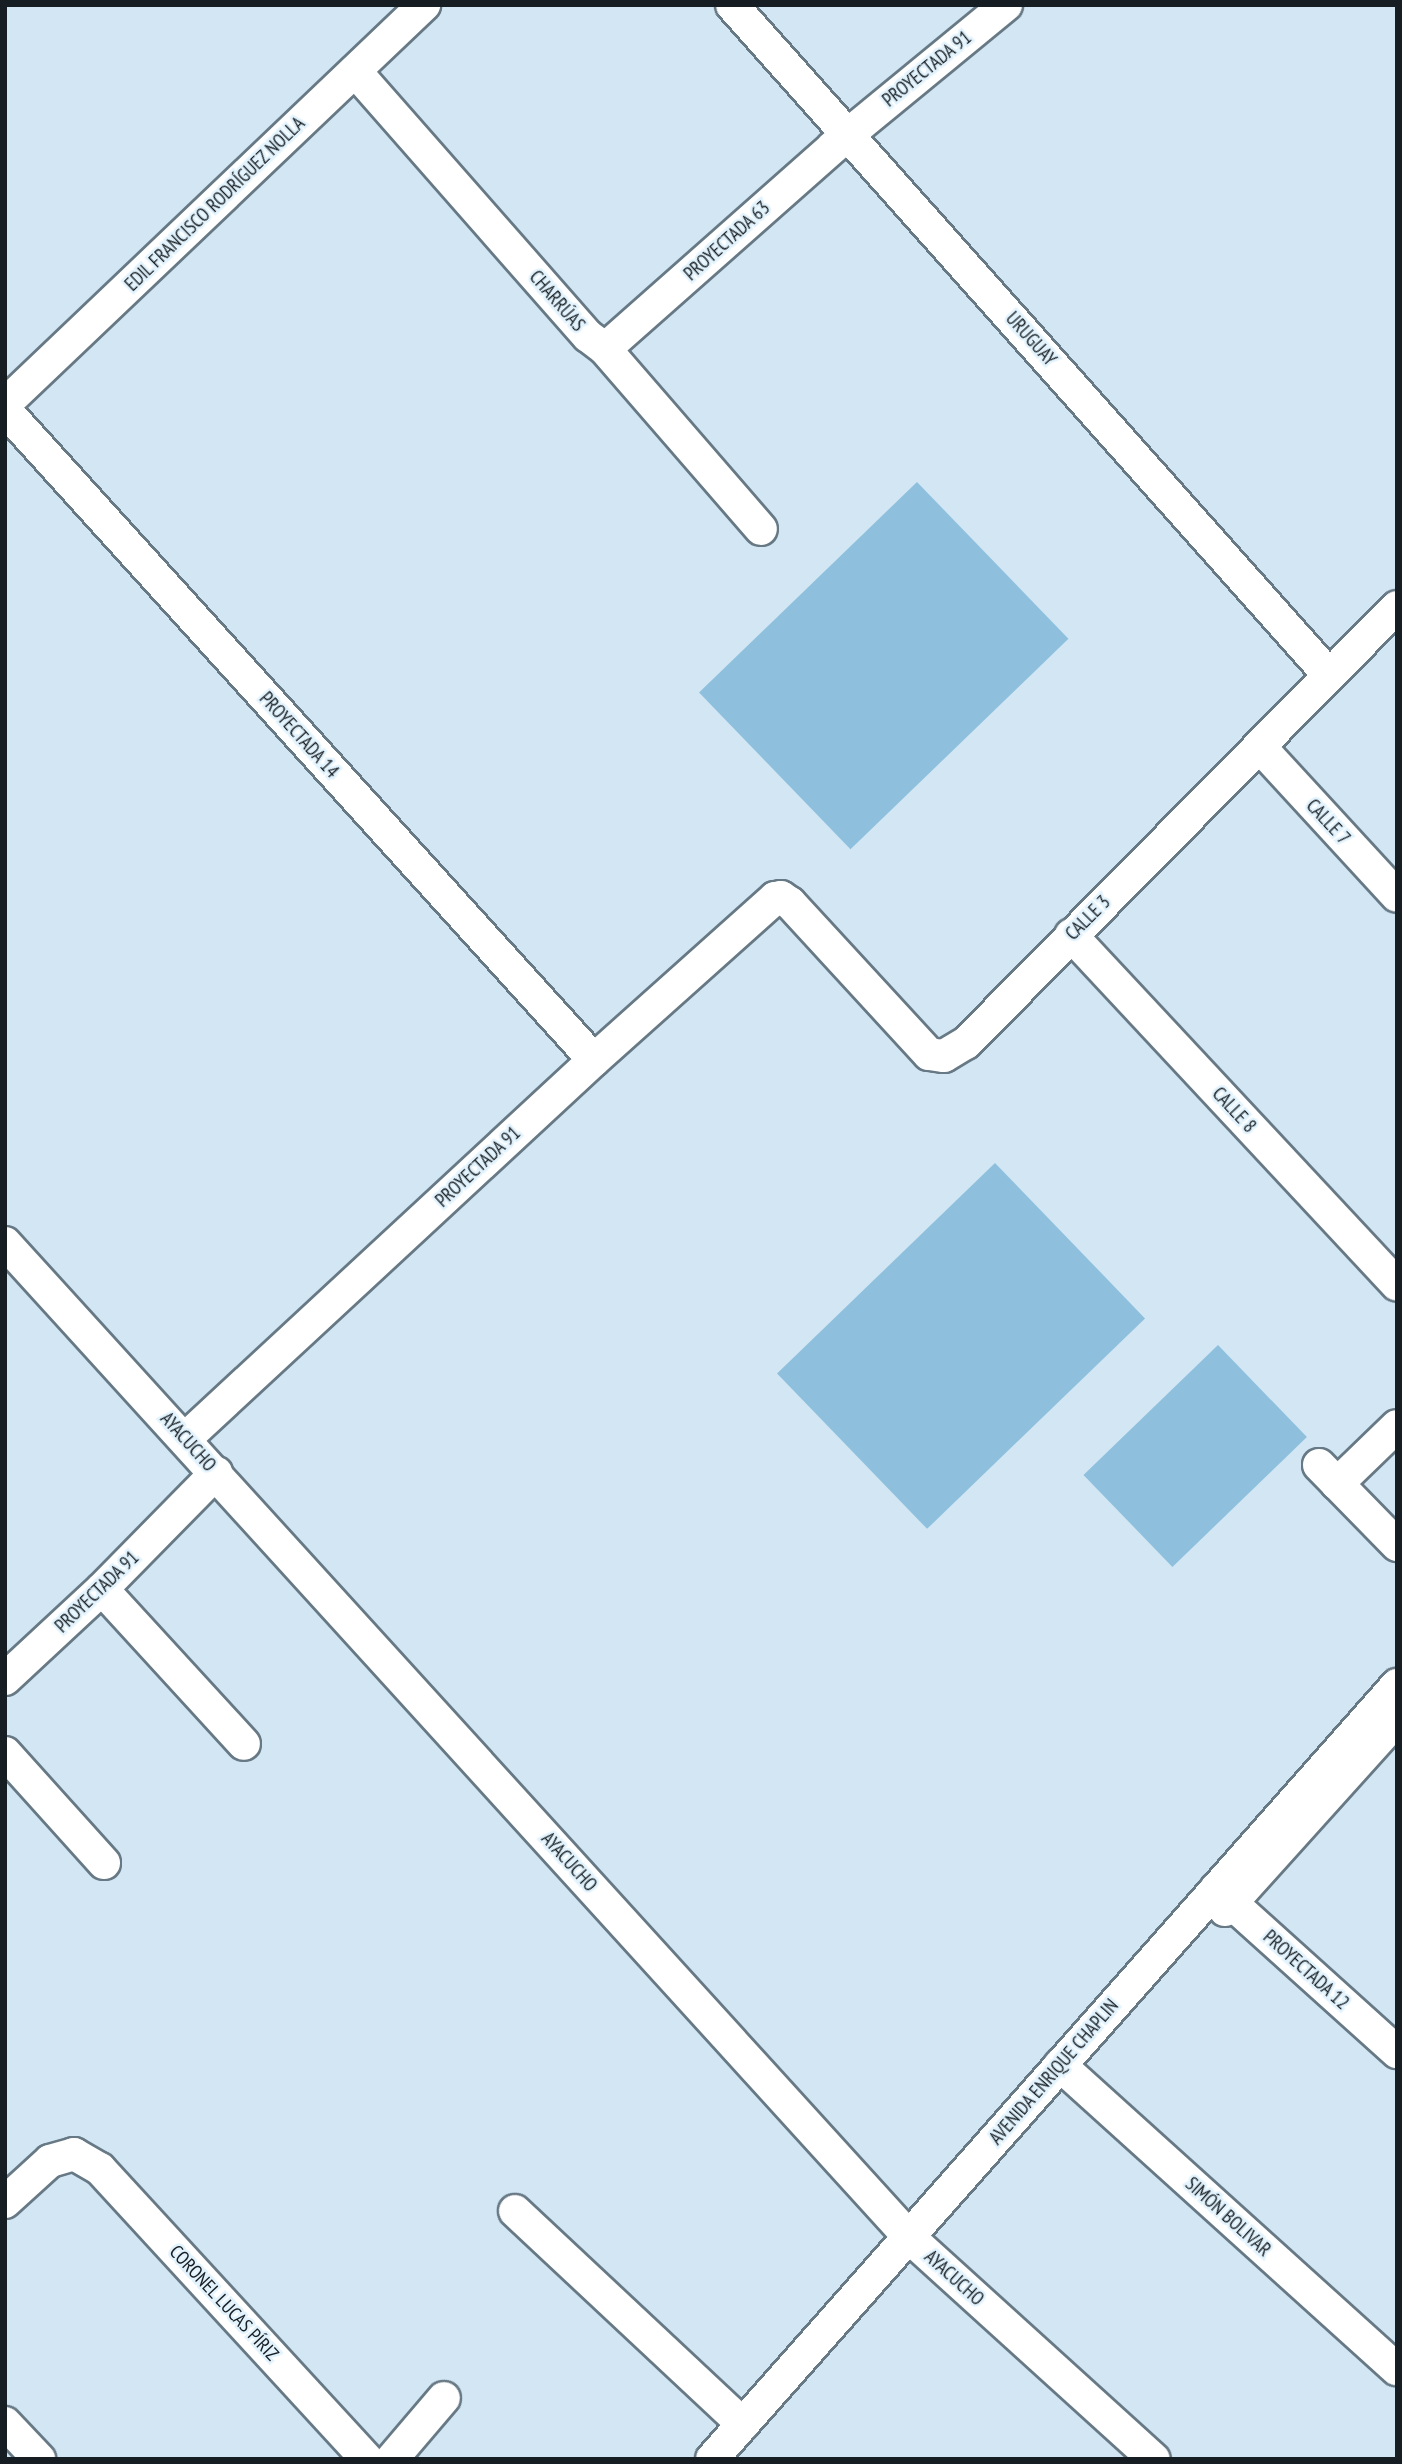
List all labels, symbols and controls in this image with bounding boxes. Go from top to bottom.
street label: PROYECTADA 91 [878,26,976,112]
street label: EDIL FRANCISCO RODRÍGUEZ NOLLA [120,112,310,296]
street label: PROYECTADA 63 [679,196,775,286]
street label: CHARRÚAS [524,266,590,336]
street label: URUGUAY [1001,307,1061,371]
street label: PROYECTADA 14 [254,687,344,783]
street label: CALLE 7 [1301,795,1355,849]
street label: CALLE 3 [1061,891,1115,945]
street label: CALLE 8 [1207,1083,1261,1137]
street label: PROYECTADA 91 [431,1122,525,1212]
street label: AYACUCHO [155,1408,221,1476]
street label: PROYECTADA 91 [50,1546,144,1638]
street label: AYACUCHO [536,1828,602,1896]
street label: PROYECTADA 12 [1258,1925,1354,2015]
street label: AVENIDA ENRIQUE CHAPLIN [984,1994,1124,2150]
street label: SIMÓN BOLIVAR [1181,2173,1275,2261]
street label: CORONEL LUCAS PÍRIZ [164,2240,284,2366]
street label: AYACUCHO [920,2245,988,2311]

